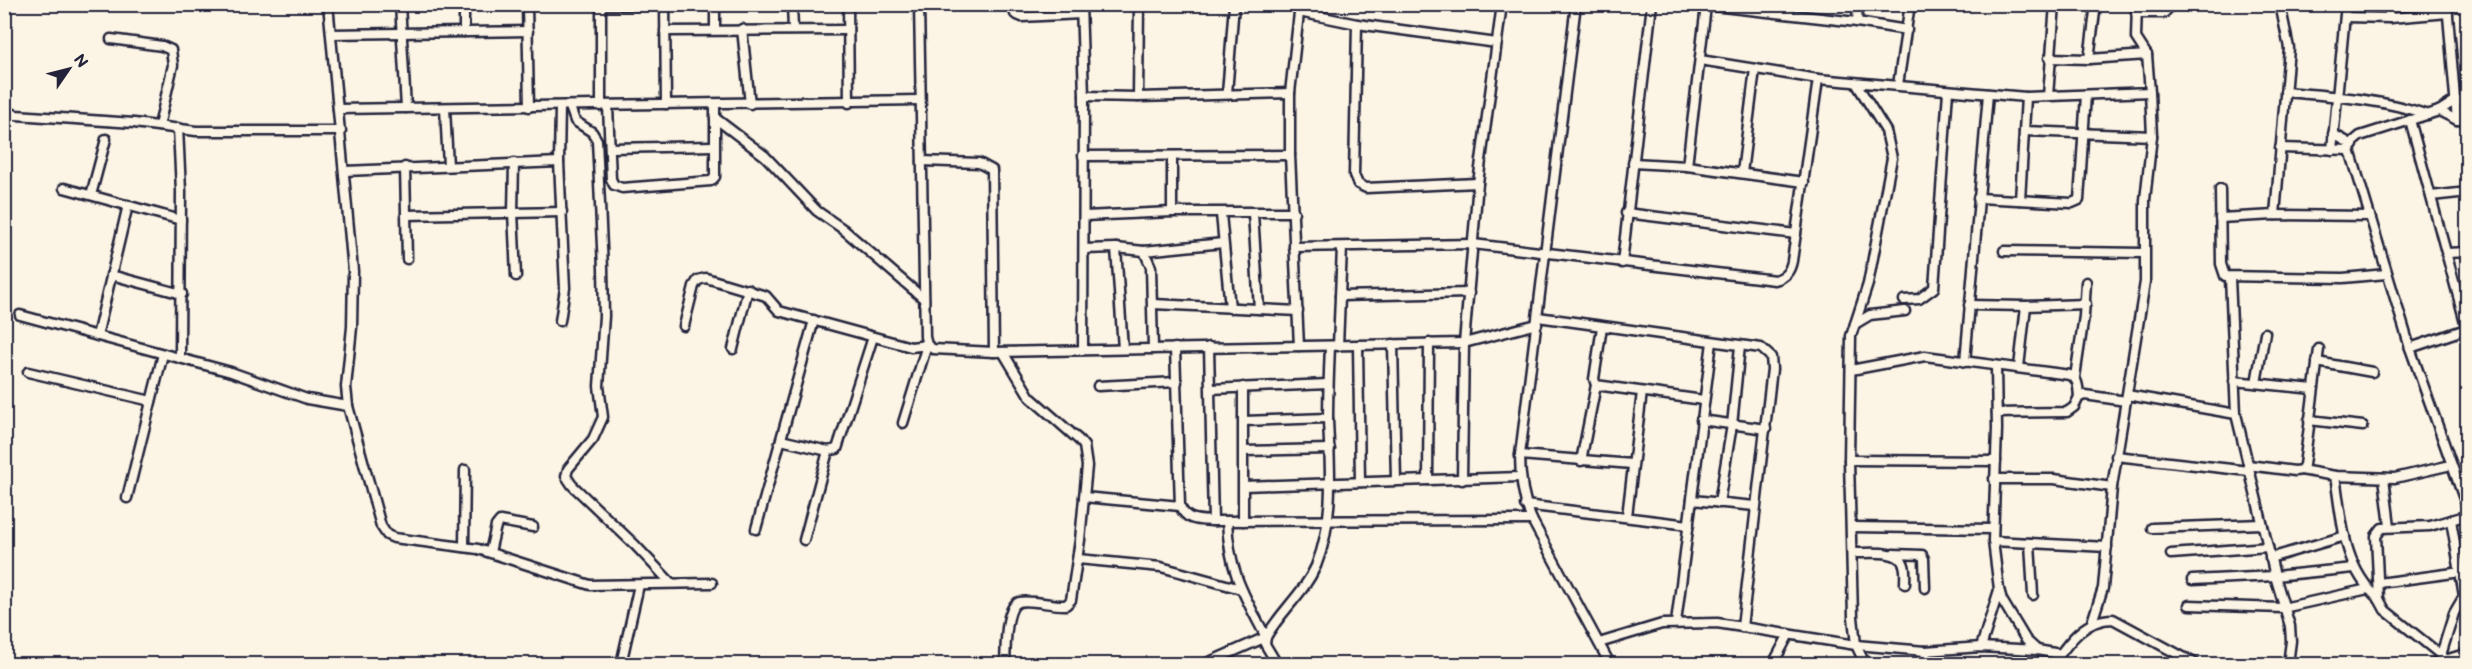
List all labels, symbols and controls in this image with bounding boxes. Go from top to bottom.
north arrow [39,39,99,99]
text: N [69,51,91,72]

